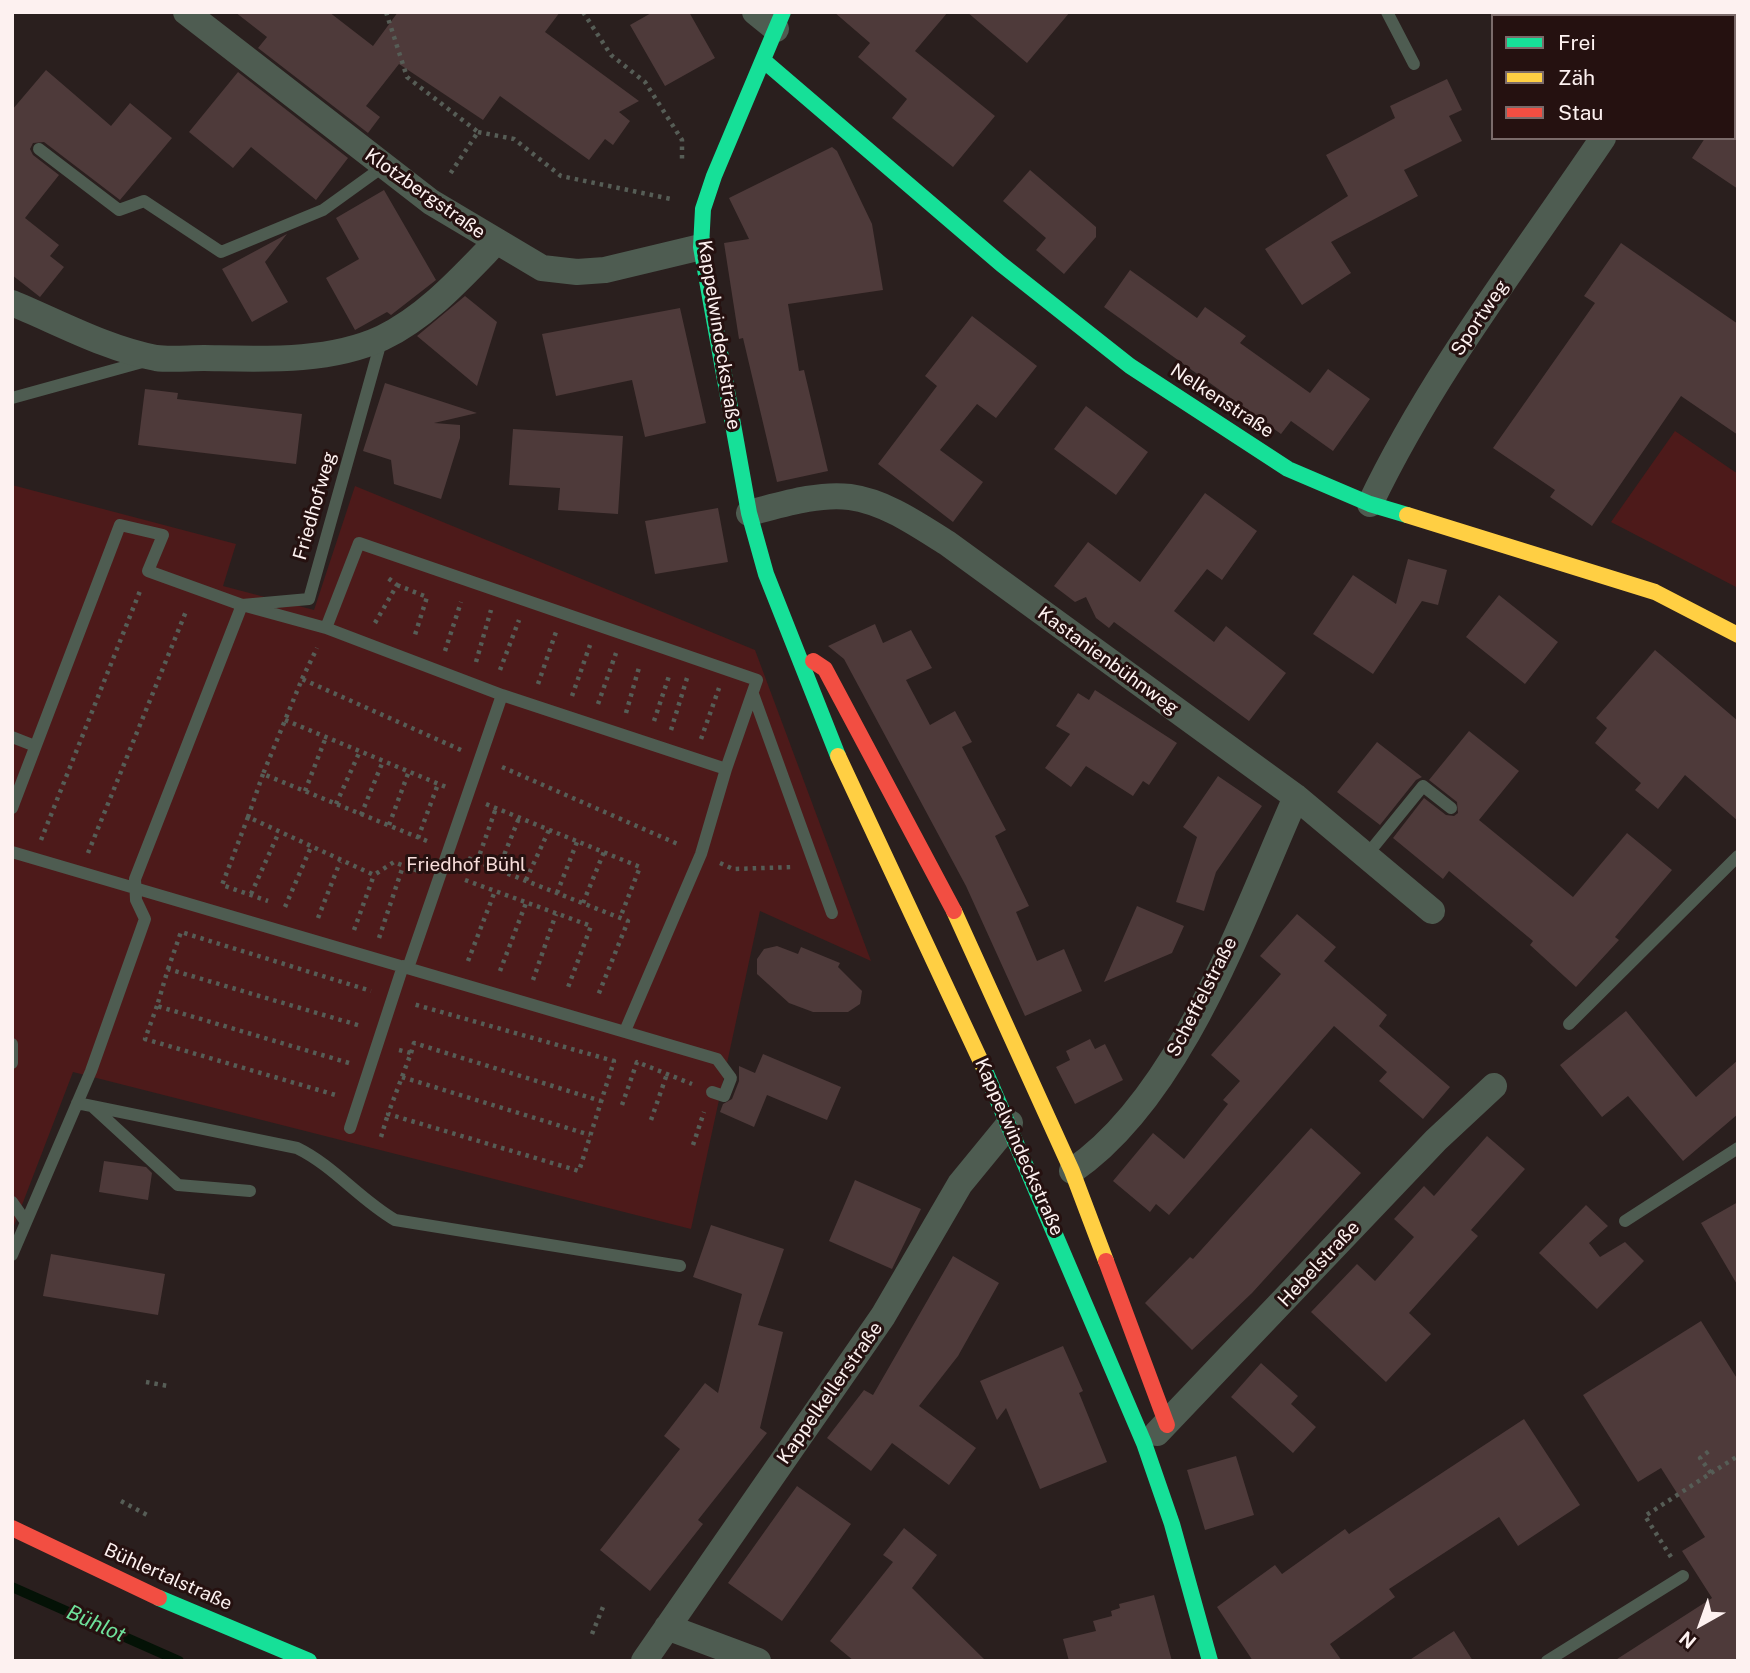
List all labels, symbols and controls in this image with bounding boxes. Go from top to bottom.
legend [1491,14,1736,140]
text: Frei [1558,30,1596,55]
text: Zäh [1558,65,1595,90]
text: Stau [1558,100,1604,125]
street label: Klotzbergstraße [360,144,490,244]
street label: Kappelwindeckstraße [693,239,745,431]
street label: Sportweg [1446,276,1514,360]
street label: Nelkenstraße [1166,359,1278,443]
street label: Friedhofweg [289,449,341,563]
street label: Kastanienbühnweg [1033,602,1183,720]
park label: Friedhof Bühl [406,854,526,876]
street label: Scheffelstraße [1162,933,1242,1061]
street label: Kappelwindeckstraße [970,1055,1068,1239]
street label: Hebelstraße [1273,1216,1365,1312]
street label: Kappelkellerstraße [772,1317,888,1469]
street label: Bühlertalstraße [100,1539,236,1615]
north arrow [1666,1589,1736,1659]
water label: Bühlot [63,1600,129,1648]
text: N [1675,1627,1700,1653]

